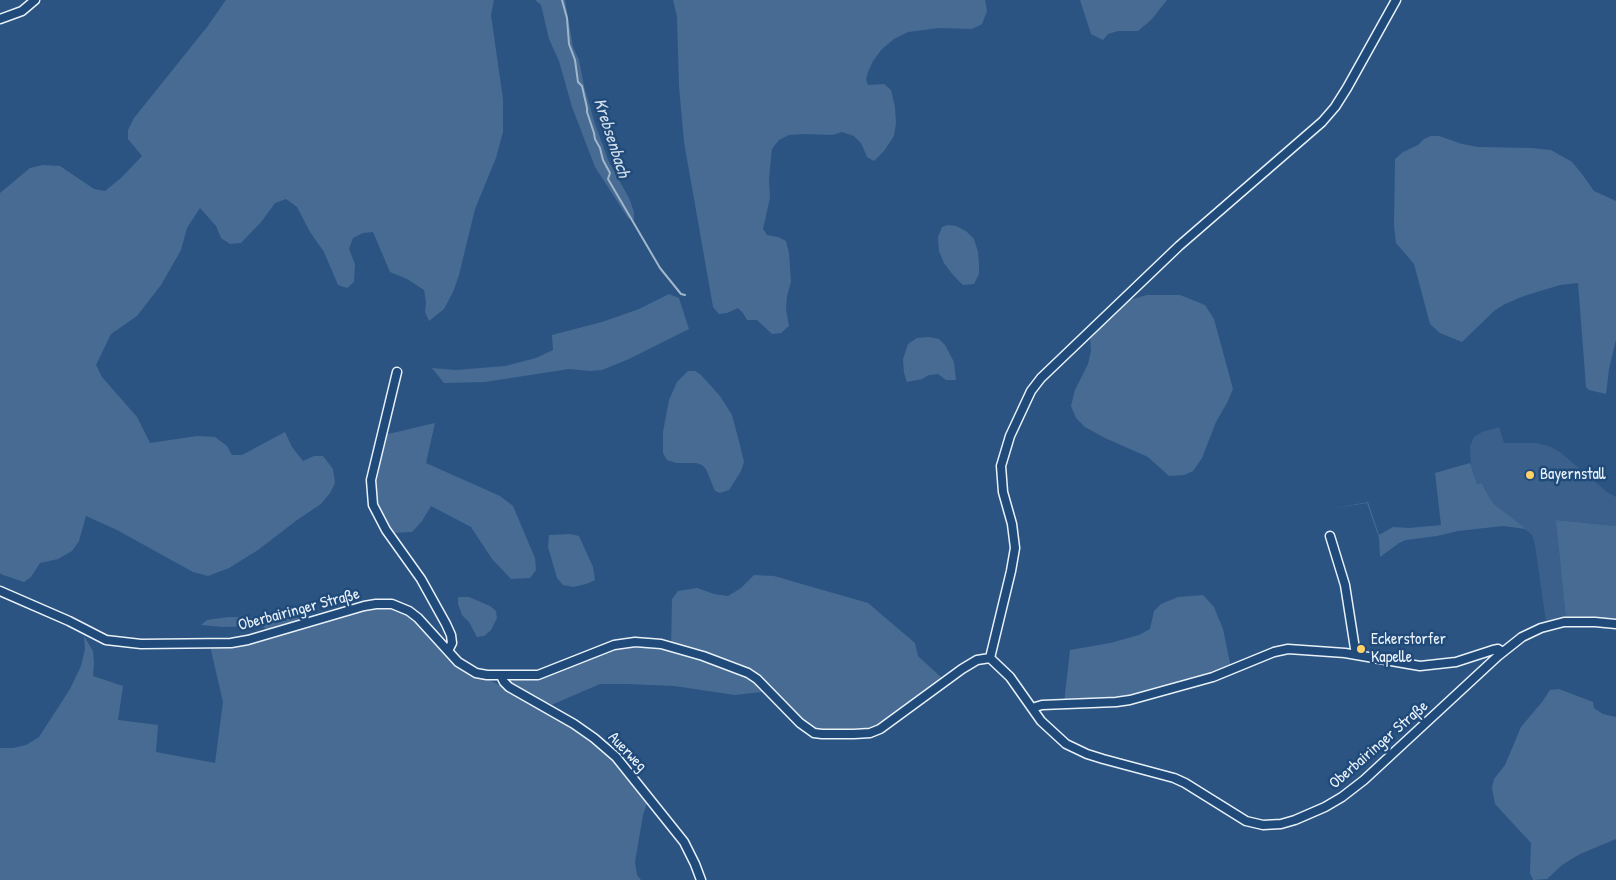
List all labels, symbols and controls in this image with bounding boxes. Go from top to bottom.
water label: Krebsenbach [588,96,634,180]
place label: Bayernstall [1540,465,1606,485]
marker: Bayernstall [1524,469,1536,481]
street label: Oberbairinger Straße [236,585,362,635]
place label: Eckerstorfer Kapelle [1371,630,1446,668]
marker: Eckerstorfer Kapelle [1355,643,1367,655]
street label: Oberbairinger Straße [1326,697,1432,793]
street label: Auerweg [604,728,650,776]

